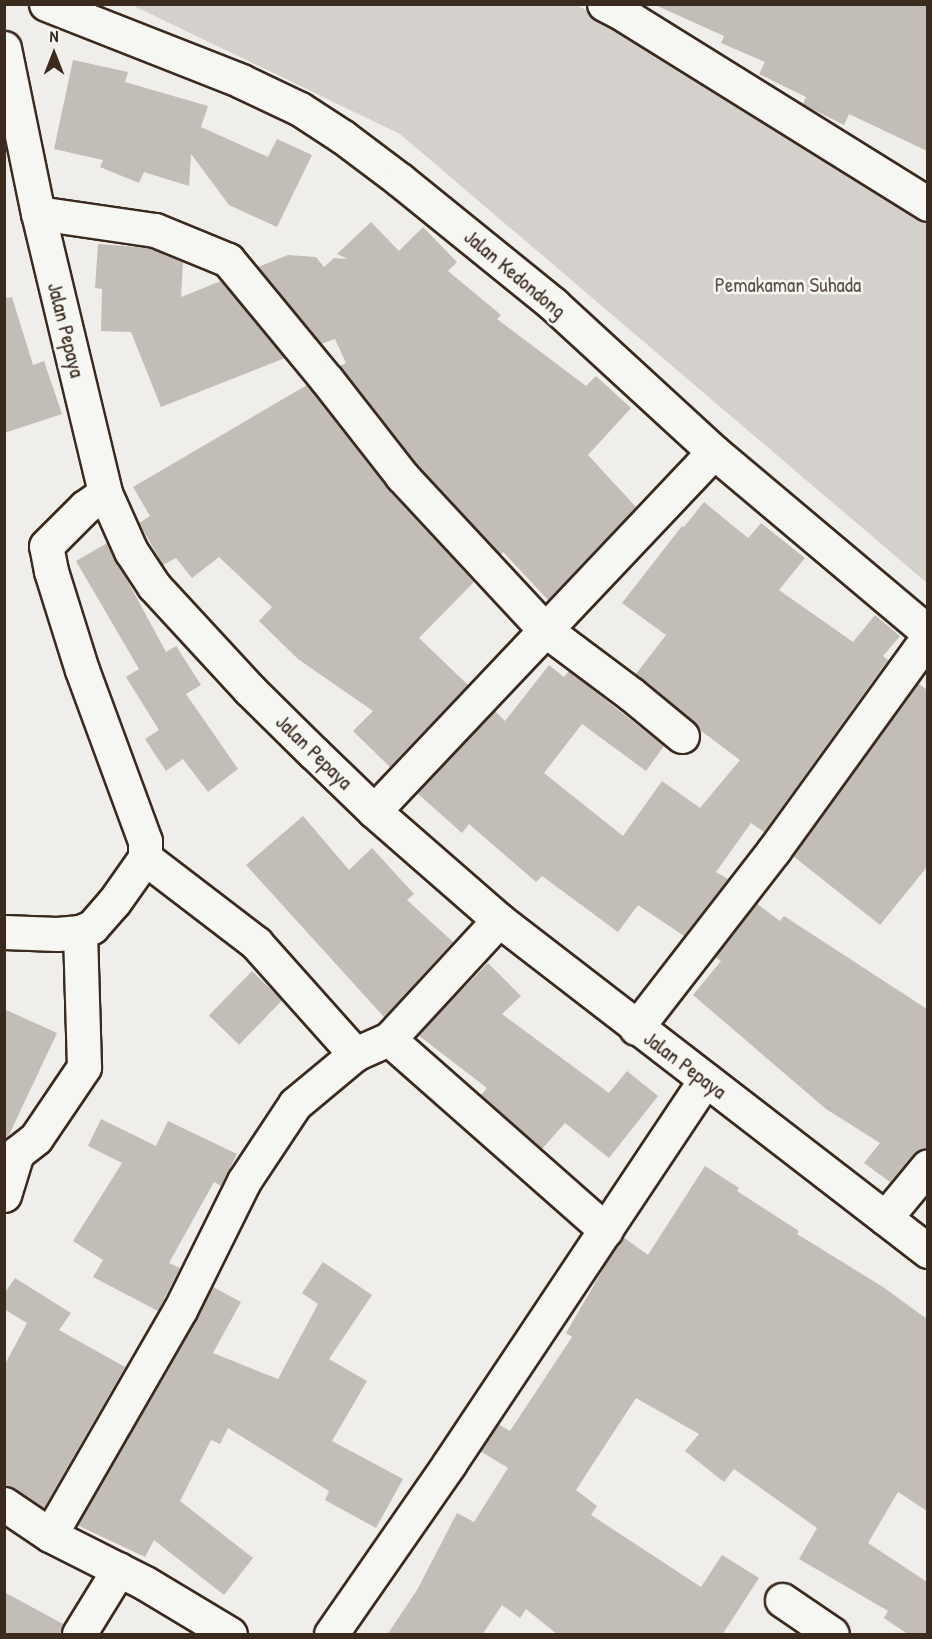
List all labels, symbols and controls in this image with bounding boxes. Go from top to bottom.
north arrow [24,24,84,84]
text: N [50,25,58,47]
street label: Jalan Kedondong [459,224,571,324]
park label: Pemakaman Suhada [715,272,861,298]
street label: Jalan Pepaya [42,280,90,380]
street label: Jalan Pepaya [270,709,358,795]
street label: Jalan Pepaya [639,1026,731,1104]

